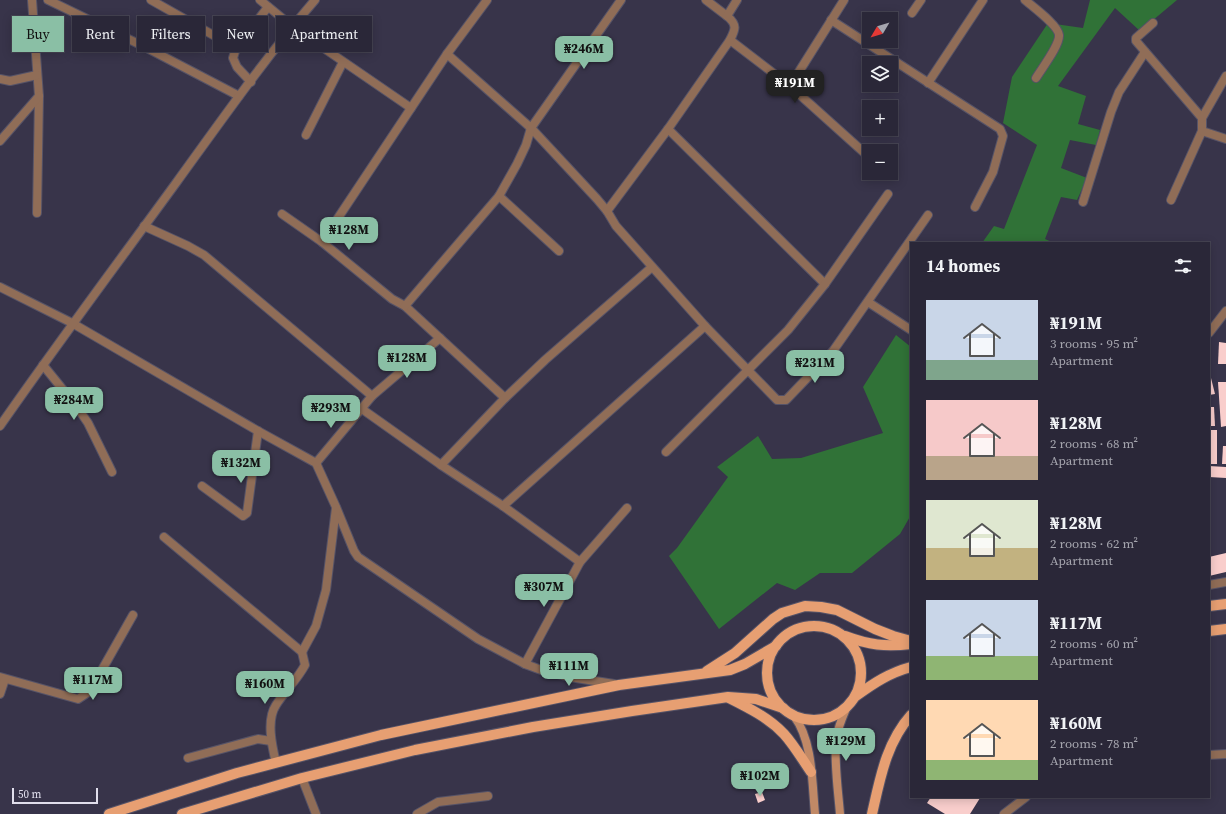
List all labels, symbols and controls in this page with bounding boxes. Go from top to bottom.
north arrow [862,12,898,48]
map controls [862,12,898,180]
chip: Buy [12,16,64,52]
chip: Rent [72,16,129,52]
chip: Filters [137,16,205,52]
chip: New [213,16,268,52]
chip: Apartment [276,16,372,52]
pin: ₦246M [556,36,612,70]
text: ₦246M [564,40,604,57]
button: layers [862,56,898,92]
pin: ₦191M [767,70,823,104]
text: ₦191M [775,74,815,91]
button: + [862,100,898,136]
button: − [862,144,898,180]
pin: ₦128M [321,217,377,251]
text: ₦128M [329,221,369,238]
text: 14 homes [926,254,1000,278]
icon: filters [1172,255,1194,277]
text: ₦191M [1050,311,1102,335]
icon: home [958,316,1006,364]
text: 3 rooms · 95 m² [1050,335,1138,352]
pin: ₦128M [379,345,435,379]
text: ₦128M [387,349,427,366]
pin: ₦231M [787,350,843,384]
text: Apartment [1050,352,1113,369]
text: ₦231M [795,354,835,371]
pin: ₦284M [46,387,102,421]
text: ₦284M [54,391,94,408]
pin: ₦293M [303,395,359,429]
text: ₦293M [311,399,351,416]
text: ₦128M [1050,411,1102,435]
icon: home [958,416,1006,464]
text: 2 rooms · 68 m² [1050,435,1138,452]
pin: ₦132M [213,450,269,484]
text: Apartment [1050,452,1113,469]
text: ₦132M [221,454,261,471]
text: ₦128M [1050,511,1102,535]
icon: home [958,516,1006,564]
text: 2 rooms · 62 m² [1050,535,1138,552]
text: Apartment [1050,552,1113,569]
pin: ₦307M [516,574,572,608]
text: ₦307M [524,578,564,595]
text: ₦117M [1050,611,1102,635]
icon: home [958,616,1006,664]
text: 2 rooms · 60 m² [1050,635,1138,652]
text: Apartment [1050,652,1113,669]
pin: ₦111M [541,653,597,687]
text: ₦111M [549,657,589,674]
pin: ₦117M [65,667,121,701]
text: ₦117M [73,671,113,688]
pin: ₦160M [237,671,293,705]
text: ₦160M [245,675,285,692]
text: ₦160M [1050,711,1102,735]
icon: home [958,716,1006,764]
pin: ₦129M [818,728,874,762]
text: ₦129M [826,732,866,749]
text: 2 rooms · 78 m² [1050,735,1138,752]
text: Apartment [1050,752,1113,769]
pin: ₦102M [732,763,788,797]
text: ₦102M [740,767,780,784]
scale bar [12,786,98,805]
text: 50 m [18,787,41,802]

